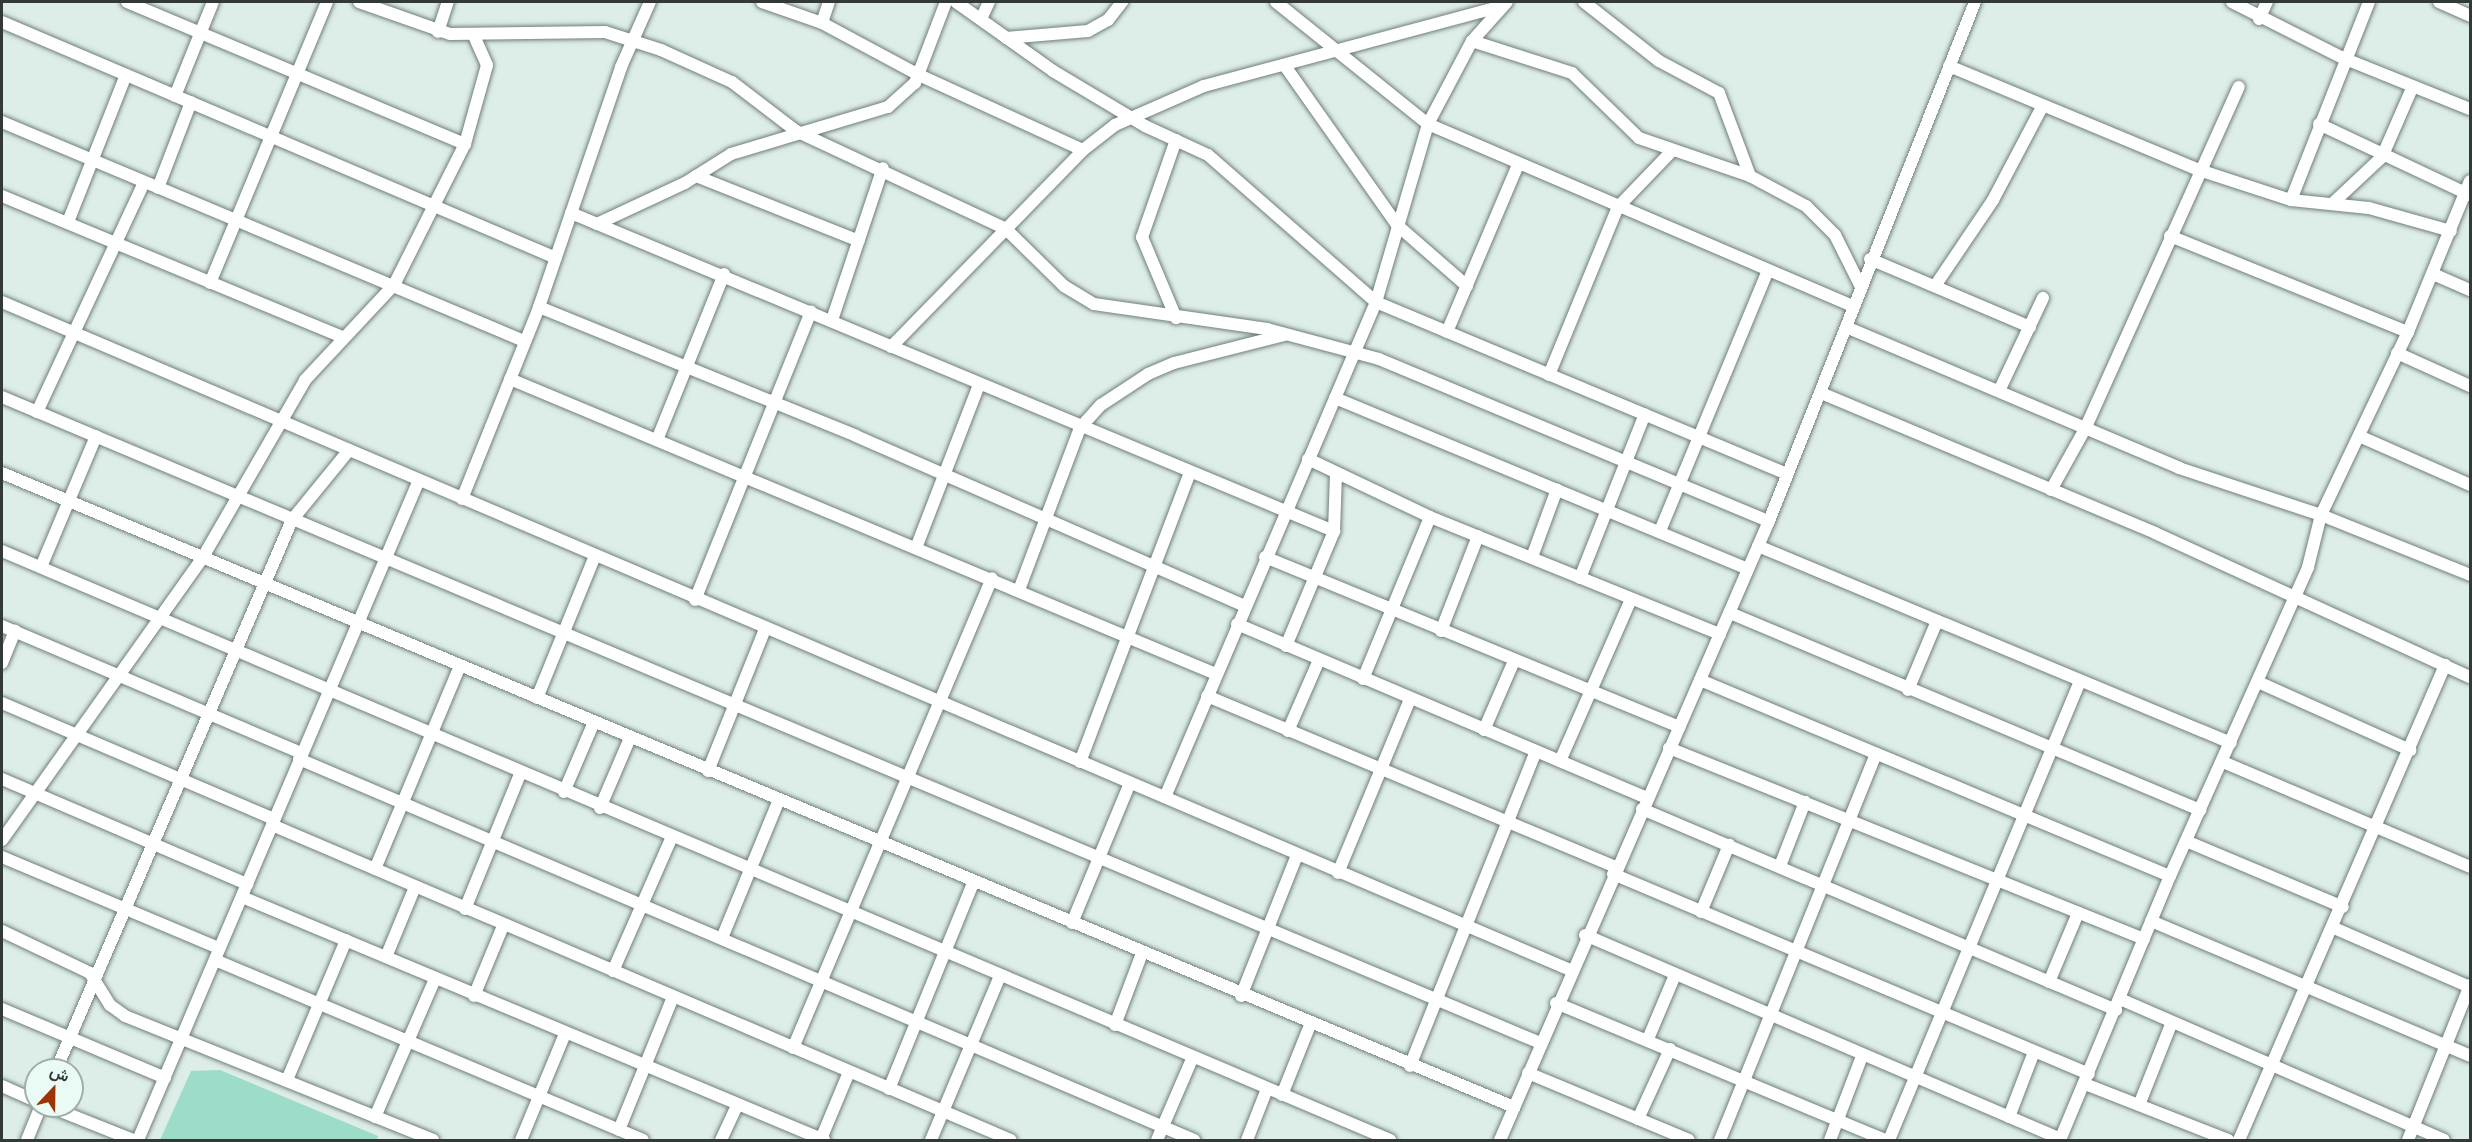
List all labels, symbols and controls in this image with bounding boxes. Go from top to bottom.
north arrow [24,1058,84,1118]
text: ش [47,1059,73,1087]

